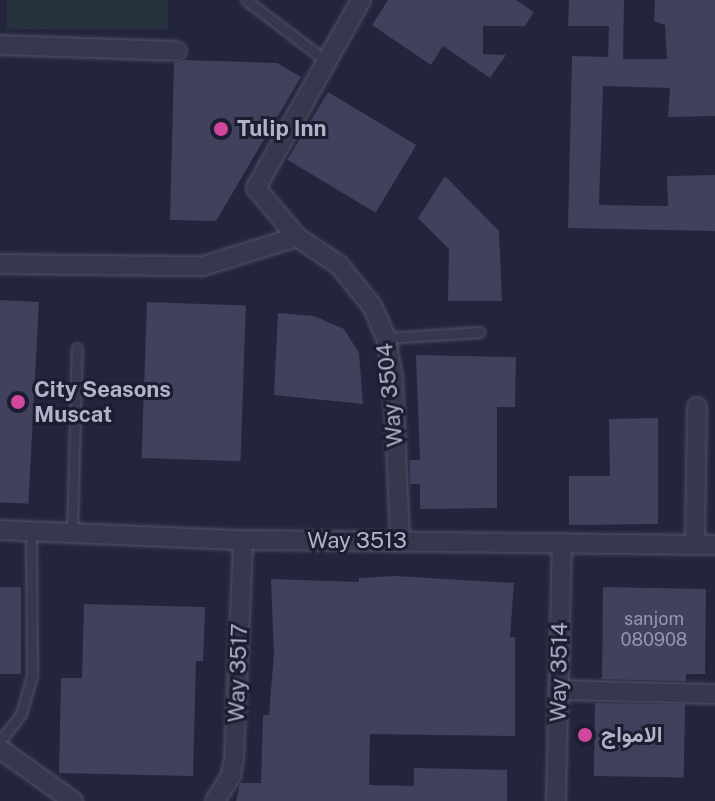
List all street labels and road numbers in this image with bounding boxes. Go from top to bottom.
street label: Way 3504 [371,342,409,448]
street label: Way 3513 [307,528,407,554]
street label: Way 3514 [545,622,573,722]
street label: Way 3517 [223,623,253,723]

